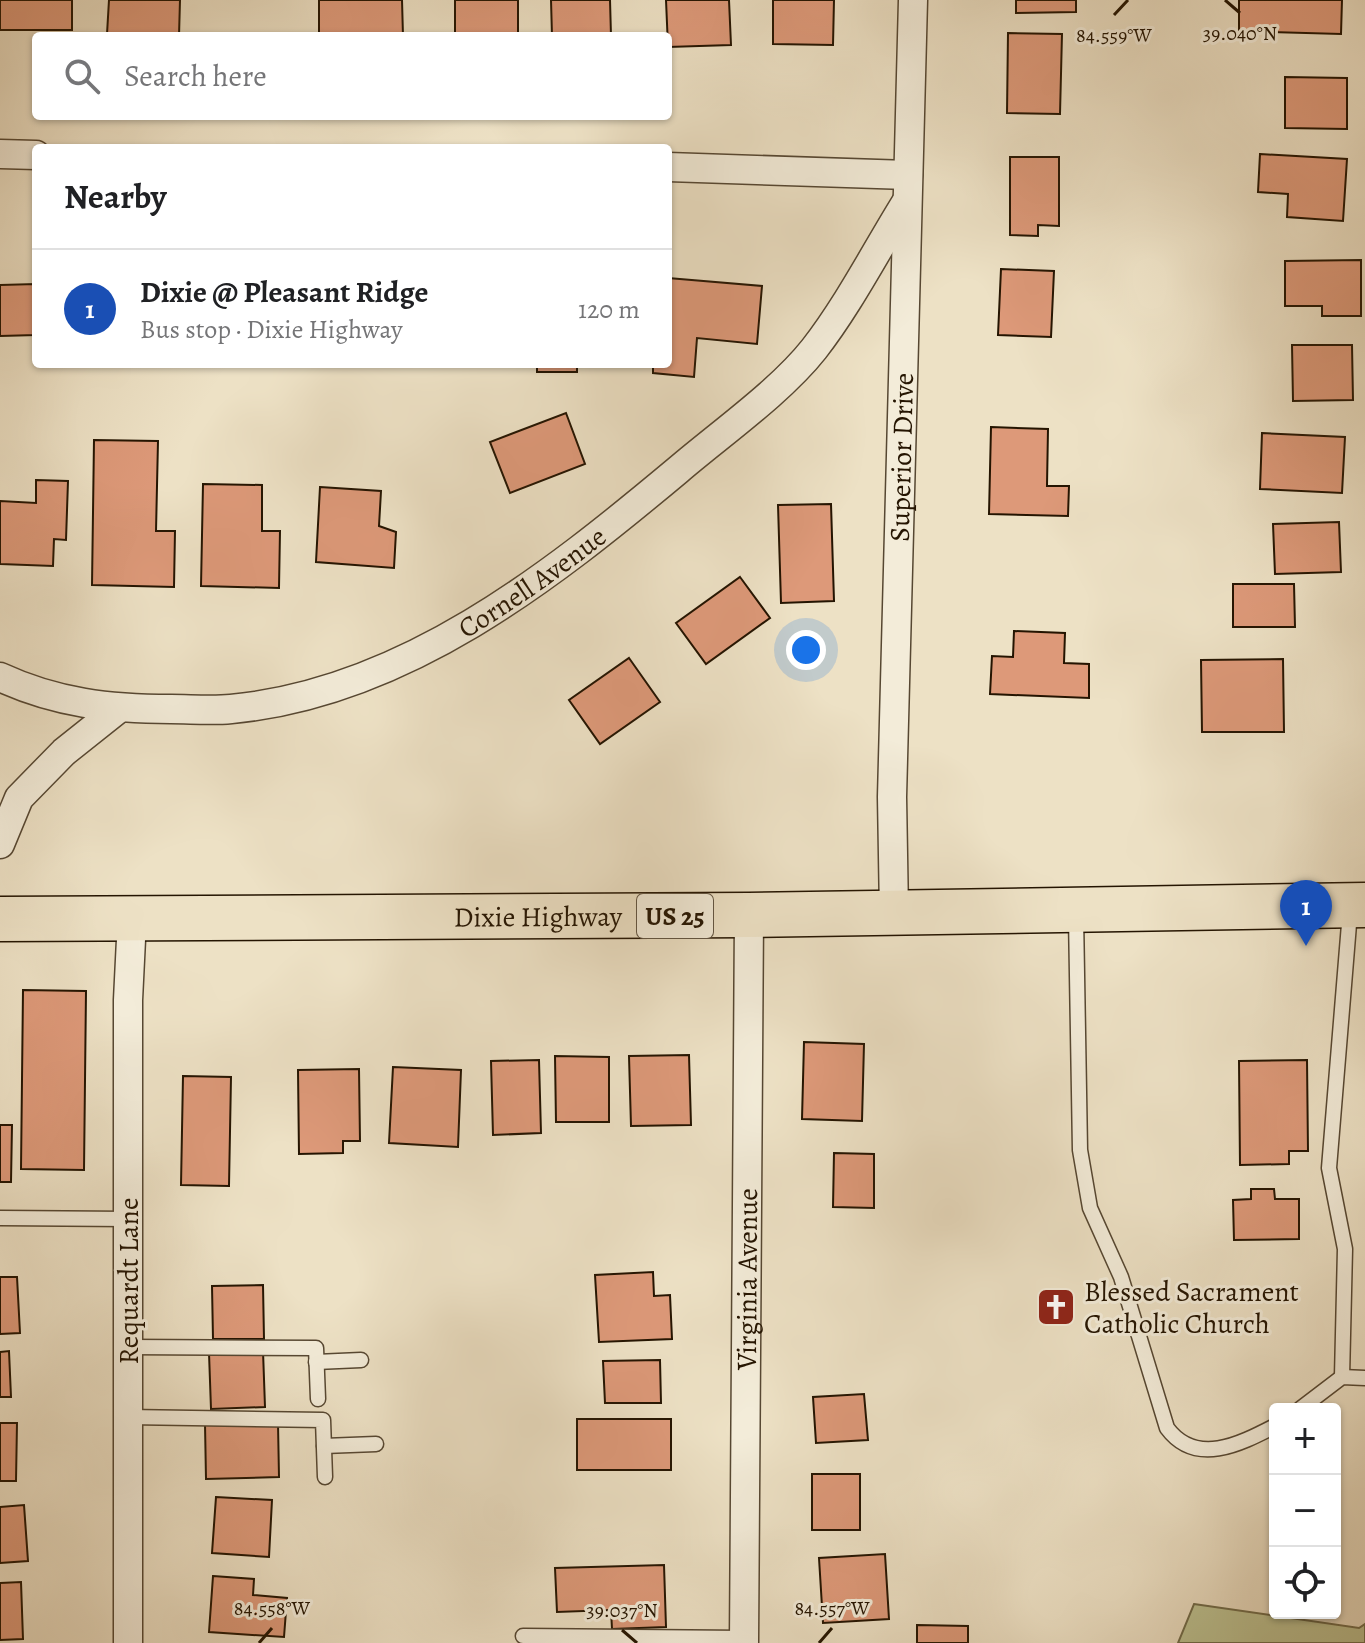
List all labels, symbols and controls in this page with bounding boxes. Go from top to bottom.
text: 39.040°N [1203,20,1277,47]
text: 84.559°W [1076,22,1152,49]
search box [32,32,672,120]
icon: search [60,54,104,98]
text: Search here [124,56,267,96]
text: Nearby [64,173,167,220]
text: Dixie @ Pleasant Ridge [140,272,428,312]
text: 1 [85,292,95,327]
text: 120 m [578,292,640,327]
text: Bus stop · Dixie Highway [140,312,403,347]
street label: Superior Drive [881,372,923,542]
street label: Cornell Avenue [451,518,614,647]
your location [786,630,826,670]
pin: 1 [1280,880,1332,946]
road number: US 25 [637,894,713,938]
street label: Dixie Highway [454,898,623,937]
street label: Virginia Avenue [728,1188,767,1371]
street label: Requardt Lane [110,1198,148,1364]
place label: Blessed Sacrament Catholic Church [1084,1273,1299,1343]
church icon: Blessed Sacrament Catholic Church [1035,1286,1077,1328]
map controls [1269,1403,1341,1619]
button: + [1269,1403,1341,1475]
button: − [1269,1475,1341,1547]
button: locate [1269,1547,1341,1619]
text: 84.558°W [234,1595,311,1622]
text: 84.557°W [794,1595,870,1622]
text: 39.037°N [586,1597,658,1624]

